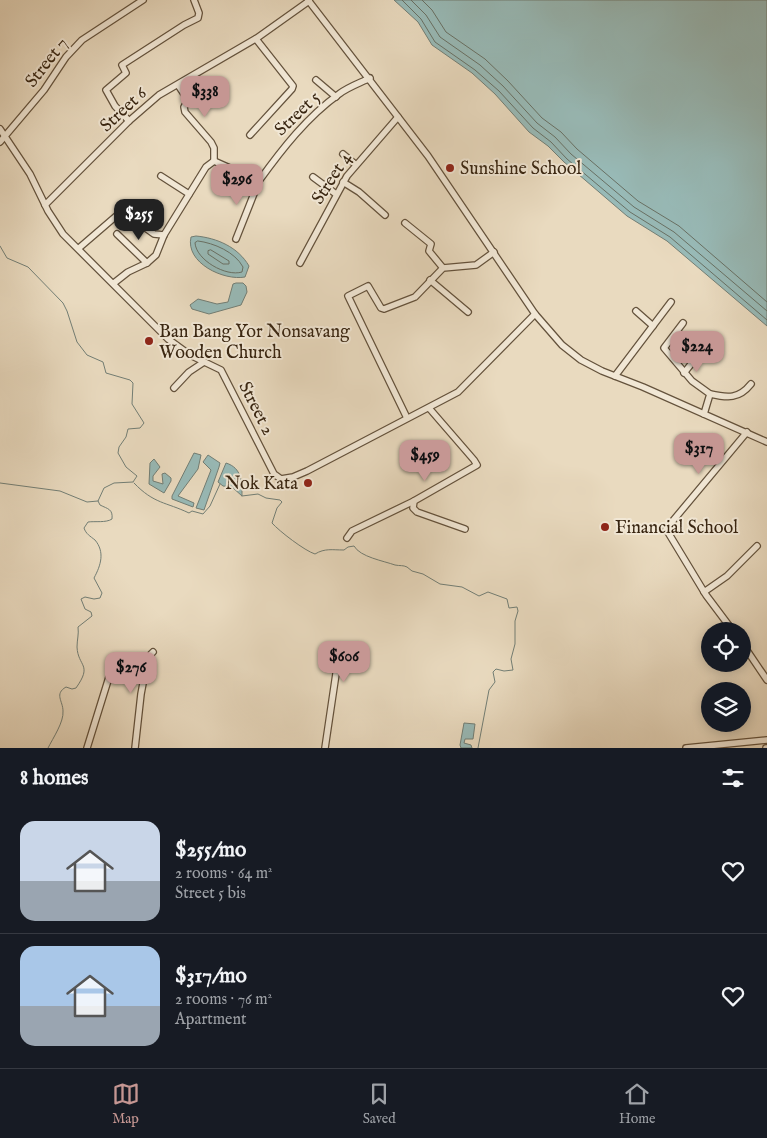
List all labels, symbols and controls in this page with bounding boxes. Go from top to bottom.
street label: Street 7 [21,33,74,92]
pin: $338 [175,76,235,118]
street label: Street 6 [96,82,153,138]
text: $338 [191,82,219,102]
street label: Street 5 [270,86,326,142]
street label: Street 4 [307,148,358,209]
place label: Sunshine School [460,158,581,181]
marker: Sunshine School [444,162,456,174]
pin: $296 [207,164,267,206]
text: $296 [222,170,252,190]
pin: $255 [109,198,169,241]
text: $255 [125,205,153,225]
place label: Ban Bang Yor Nonsavang Wooden Church [159,321,350,365]
pin: $224 [667,330,727,373]
marker: Ban Bang Yor Nonsavang Wooden Church [143,335,155,347]
text: $224 [681,337,713,357]
street label: Street 2 [232,378,279,439]
pin: $317 [669,432,729,475]
text: $317 [685,439,713,459]
pin: $459 [395,440,455,482]
text: $459 [410,446,440,466]
place label: Nok Kata [225,473,298,496]
marker: Nok Kata [302,477,314,489]
place label: Financial School [615,517,738,540]
marker: Financial School [599,521,611,533]
map controls [701,622,751,732]
button: locate [701,622,751,672]
pin: $606 [314,640,374,683]
text: $606 [329,647,359,667]
pin: $276 [101,652,161,694]
text: $276 [116,658,146,678]
button: layers [701,682,751,732]
icon: filters [719,764,747,792]
text: 8 homes [20,765,88,792]
text: $255/mo [175,837,246,864]
icon: home [60,841,120,901]
icon: heart [719,857,747,885]
text: 2 rooms · 64 m² [175,864,273,884]
text: Street 5 bis [175,884,246,904]
text: $317/mo [175,963,247,990]
icon: home [60,966,120,1026]
icon: heart [719,982,747,1010]
text: 2 rooms · 76 m² [175,990,272,1010]
text: Apartment [175,1010,246,1030]
tab: Map [112,1080,140,1128]
tab: Saved [363,1080,396,1128]
tab: Home [619,1080,655,1128]

